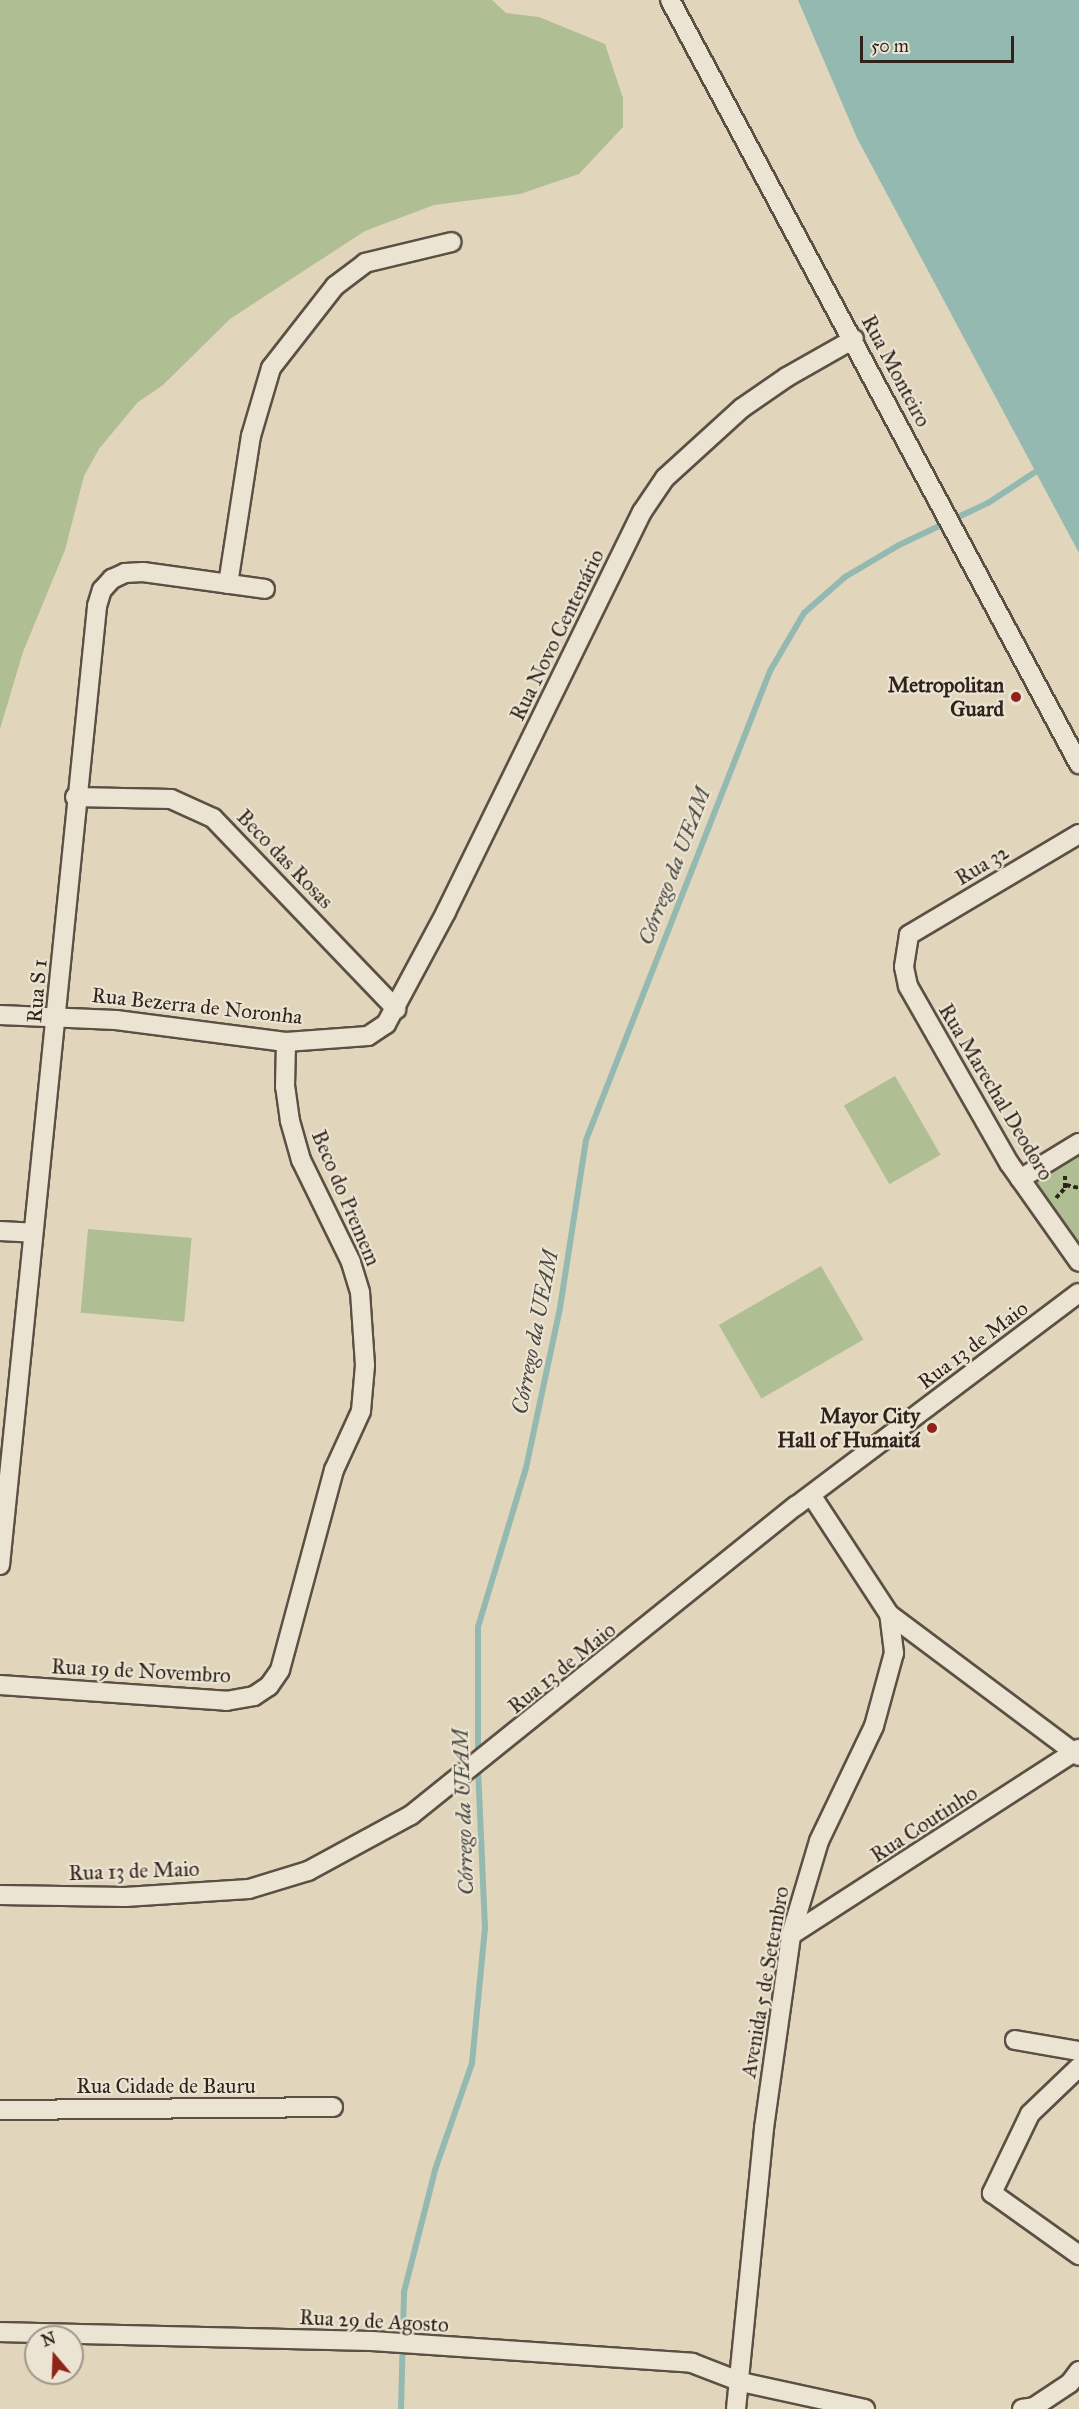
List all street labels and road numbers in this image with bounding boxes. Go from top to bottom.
street label: Rua Monteiro [856,311,936,431]
street label: Rua Novo Centenário [505,545,609,725]
street label: Beco das Rosas [232,804,338,914]
street label: Rua 32 [951,839,1013,891]
street label: Rua S 1 [22,958,52,1024]
street label: Rua Bezerra de Noronha [90,982,304,1030]
street label: Rua Marechal Deodoro [933,999,1059,1185]
street label: Beco do Premem [306,1126,386,1270]
street label: Rua 13 de Maio [913,1295,1033,1395]
street label: Rua 13 de Maio [503,1617,621,1719]
street label: Rua 19 de Novembro [51,1654,231,1688]
street label: Rua Coutinho [866,1780,982,1868]
street label: Rua 13 de Maio [68,1856,200,1886]
street label: Avenida 5 de Setembro [736,1884,794,2080]
street label: Rua Cidade de Bauru [76,2073,256,2099]
street label: Rua 29 de Agosto [299,2305,449,2337]

